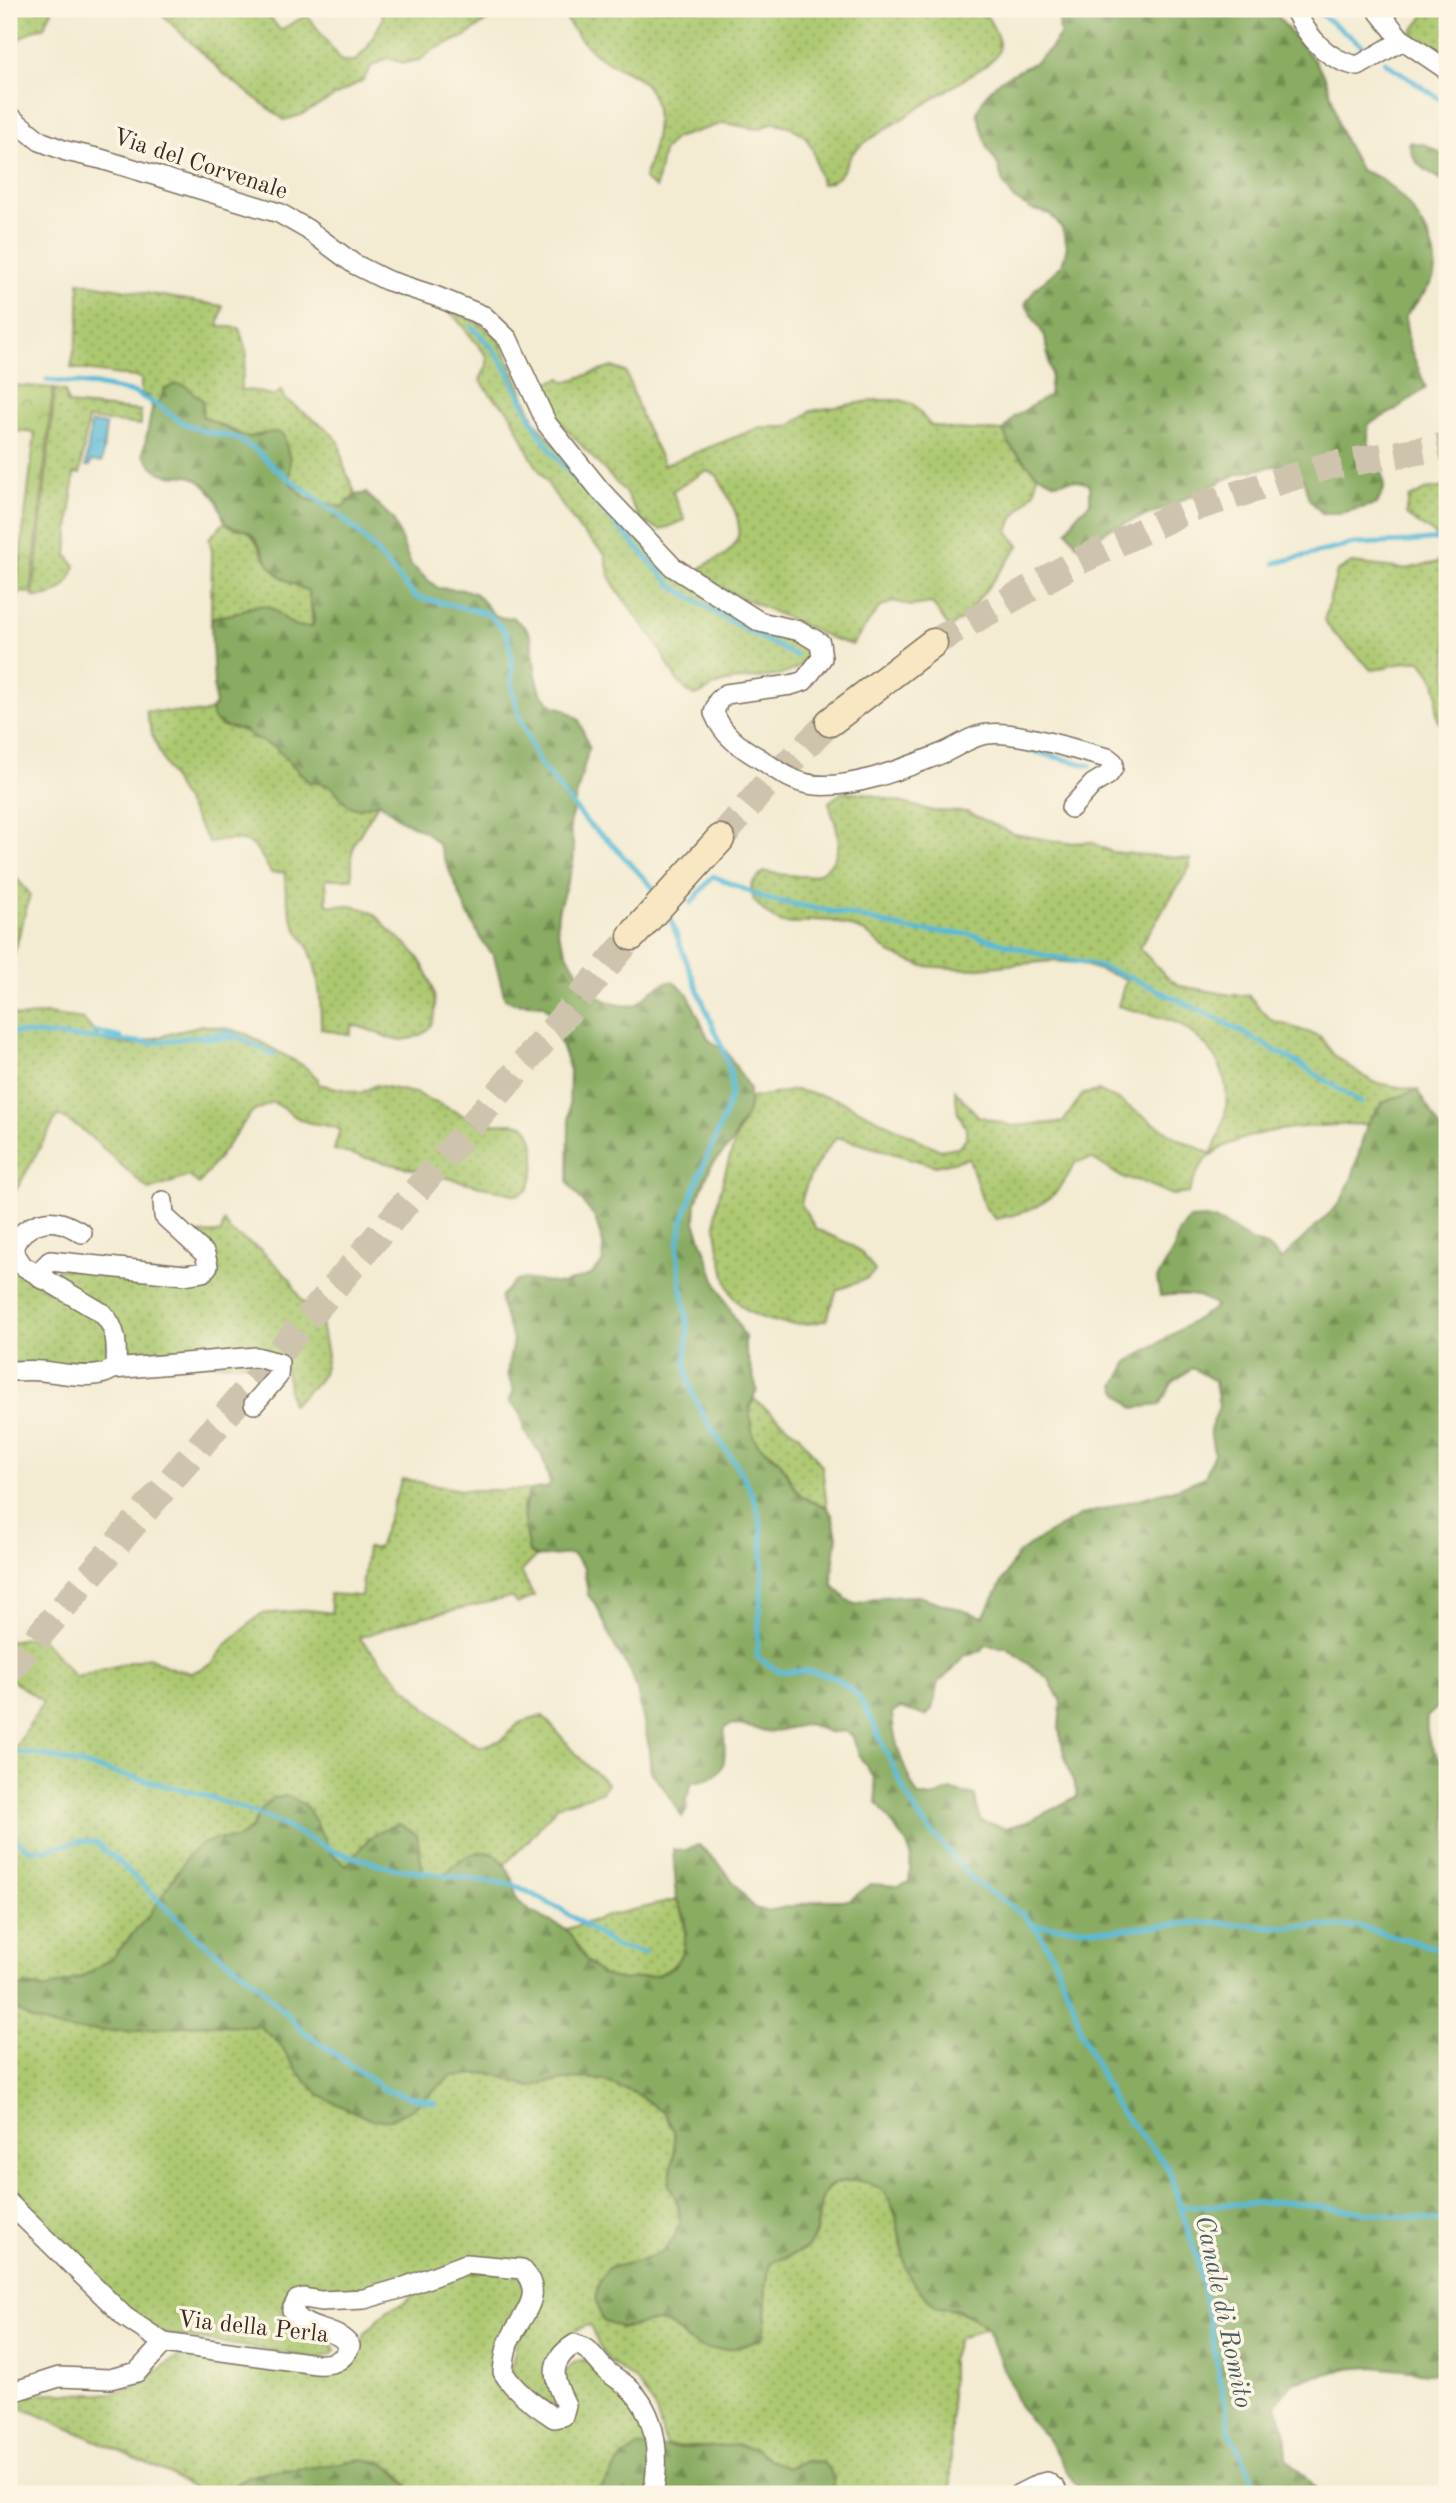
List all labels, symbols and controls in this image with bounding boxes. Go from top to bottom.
street label: Via del Corvenale [110,125,290,205]
water label: Canale di Romito [1190,2213,1256,2411]
street label: Via della Perla [176,2308,330,2348]

